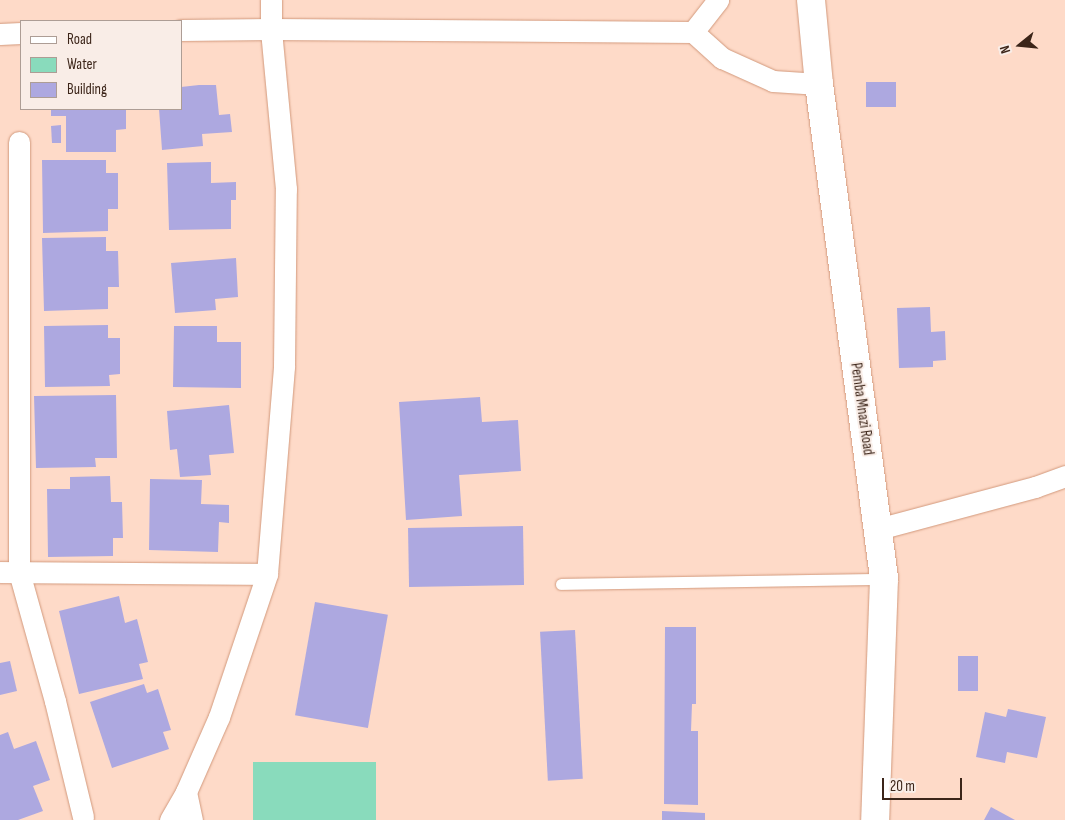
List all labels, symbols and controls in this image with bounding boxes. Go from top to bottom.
legend [20,20,182,110]
north arrow [995,20,1045,70]
text: Road [67,30,92,49]
text: N [996,43,1014,56]
text: Water [67,55,97,74]
text: Building [67,80,107,99]
street label: Pemba Mnazi Road [847,362,877,456]
scale bar [885,768,965,800]
text: 20 m [890,777,915,796]

